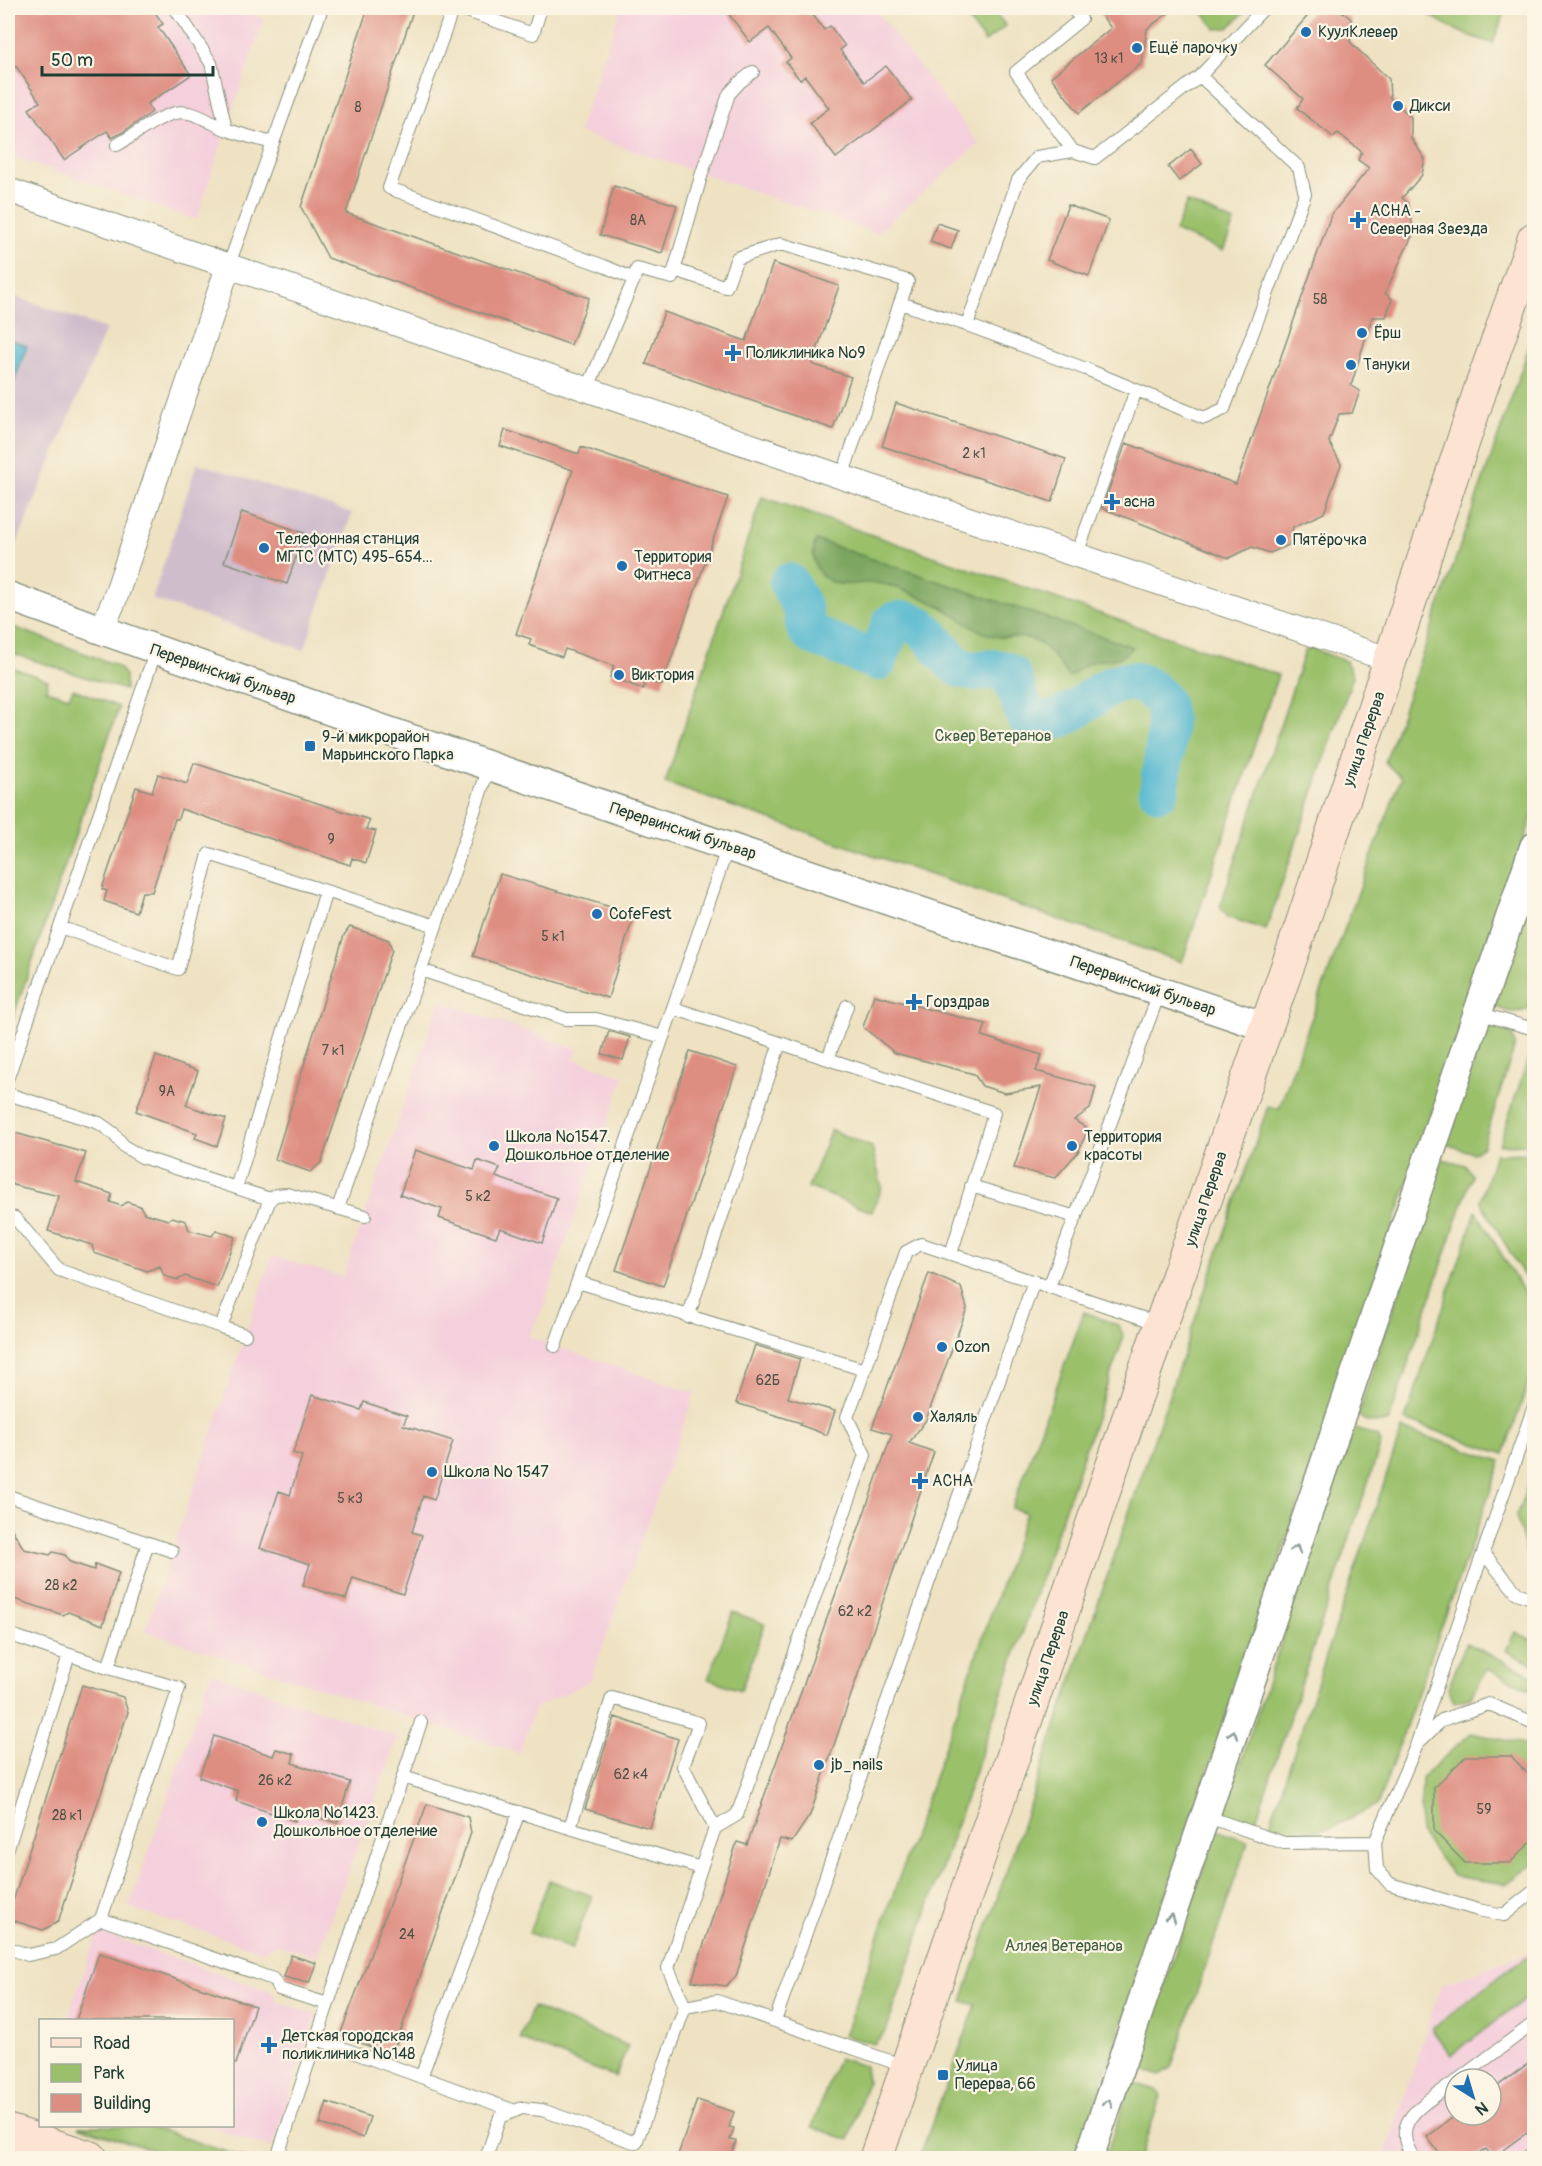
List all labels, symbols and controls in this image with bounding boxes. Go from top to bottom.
place label: КуулКлевер [1318,22,1398,42]
marker: КуулКлевер [1299,25,1313,39]
place label: Ещё парочку [1149,38,1237,58]
scale bar [42,39,213,77]
marker: Ещё парочку [1130,41,1144,55]
text: 50 m [51,49,93,72]
house number: 13 к1 [1094,50,1124,67]
place label: Дикси [1409,96,1450,116]
house number: 8 [354,99,362,116]
marker: Дикси [1391,99,1405,113]
place label: АСНА - Северная Звезда [1370,201,1488,239]
house number: 8А [630,212,646,229]
marker: АСНА - Северная Звезда [1351,213,1365,227]
house number: 58 [1313,291,1327,308]
place label: Ёрш [1374,323,1401,343]
marker: Ёрш [1355,326,1369,340]
place label: Поликлиника №9 [746,343,865,363]
marker: Поликлиника №9 [724,344,742,362]
place label: Тануки [1363,355,1410,375]
marker: Тануки [1344,358,1358,372]
house number: 2 к1 [962,445,986,462]
place label: асна [1124,492,1155,512]
marker: асна [1105,495,1119,509]
place label: Телефонная станция МГТС (МТС) 495-654... [276,529,433,567]
place label: Пятёрочка [1293,530,1367,550]
marker: Пятёрочка [1274,533,1288,547]
marker: Телефонная станция МГТС (МТС) 495-654... [257,541,271,555]
place label: Территория Фитнеса [634,547,712,585]
marker: Территория Фитнеса [615,559,629,573]
street label: Перервинский бульвар [148,640,298,708]
place label: Виктория [631,665,694,685]
marker: Виктория [612,668,626,682]
street label: улица Перерва [1338,689,1390,790]
park label: Сквер Ветеранов [934,726,1052,746]
place label: 9-й микрорайон Марьинского Парка [322,727,454,765]
marker: 9-й микрорайон Марьинского Парка [303,739,317,753]
street label: Перервинский бульвар [607,798,759,864]
house number: 9 [327,831,335,848]
place label: CofeFest [609,904,672,924]
marker: CofeFest [590,907,604,921]
house number: 5 к1 [541,928,565,945]
street label: Перервинский бульвар [1068,952,1218,1020]
place label: Горздрав [926,992,990,1012]
marker: Горздрав [907,995,921,1009]
house number: 7 к1 [321,1042,345,1059]
house number: 9А [159,1083,175,1100]
place label: Школа №1547. Дошкольное отделение [505,1127,670,1165]
place label: Территория красоты [1084,1127,1162,1165]
marker: Школа №1547. Дошкольное отделение [487,1139,501,1153]
marker: Территория красоты [1065,1139,1079,1153]
street label: улица Перерва [1180,1149,1232,1250]
house number: 5 к2 [465,1188,491,1205]
place label: Ozon [954,1337,990,1357]
marker: Ozon [935,1340,949,1354]
house number: 62Б [756,1372,780,1389]
place label: Халяль [930,1407,978,1427]
marker: Халяль [911,1410,925,1424]
place label: Школа № 1547 [444,1462,549,1482]
marker: Школа № 1547 [425,1465,439,1479]
place label: АСНА [932,1471,973,1491]
marker: АСНА [913,1474,927,1488]
house number: 5 к3 [337,1490,363,1507]
one-way arrow [1289,1544,1302,1555]
house number: 28 к2 [45,1577,78,1594]
house number: 62 к2 [838,1603,872,1620]
street label: улица Перерва [1022,1608,1074,1709]
one-way arrow [1226,1729,1239,1740]
place label: jb_nails [830,1755,883,1775]
marker: jb_nails [812,1758,826,1772]
house number: 62 к4 [614,1766,648,1783]
house number: 26 к2 [258,1772,292,1789]
house number: 59 [1477,1801,1491,1818]
place label: Школа №1423. Дошкольное отделение [273,1803,438,1841]
house number: 28 к1 [52,1807,82,1824]
marker: Школа №1423. Дошкольное отделение [255,1815,269,1829]
one-way arrow [1163,1913,1176,1924]
house number: 24 [399,1926,415,1943]
park label: Аллея Ветеранов [1005,1936,1123,1956]
legend [39,2019,234,2127]
place label: Детская городская поликлиника №148 [281,2026,415,2064]
text: Road [93,2032,130,2055]
marker: Детская городская поликлиника №148 [260,2036,278,2054]
place label: Улица Перерва, 66 [955,2056,1036,2094]
text: Park [93,2062,125,2085]
north arrow [1443,2067,1503,2127]
marker: Улица Перерва, 66 [936,2068,950,2082]
text: Building [93,2092,151,2115]
text: N [1471,2097,1492,2120]
one-way arrow [1101,2098,1113,2109]

